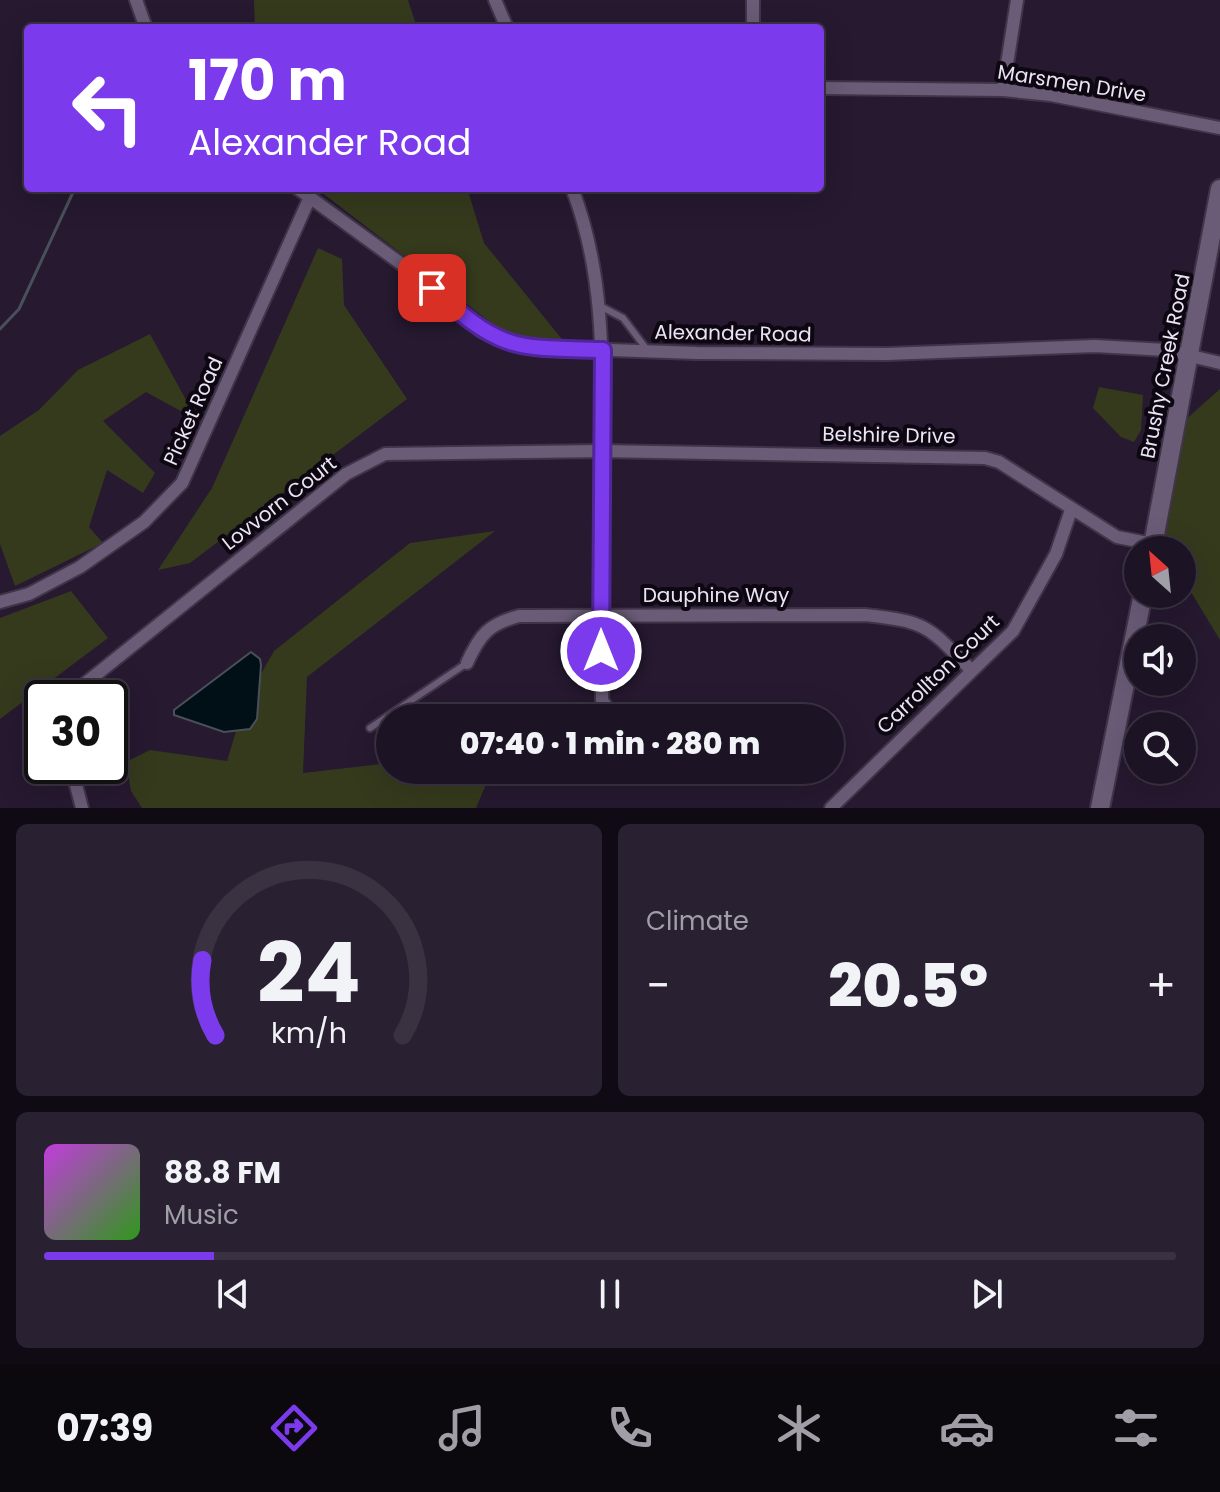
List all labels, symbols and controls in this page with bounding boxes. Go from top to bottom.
text: 170 m [188,41,347,120]
icon: left [56,56,160,160]
street label: Marsmen Drive [996,57,1148,109]
text: Alexander Road [188,117,471,168]
pin [398,254,466,322]
icon: arrive [410,266,454,310]
street label: Brushy Creek Road [1133,271,1197,461]
street label: Alexander Road [654,318,812,348]
street label: Picket Road [157,352,229,470]
street label: Belshire Drive [822,420,956,450]
street label: Lovvorn Court [216,449,342,557]
north arrow [1124,536,1196,608]
map controls [1124,536,1196,784]
street label: Dauphine Way [643,581,789,609]
street label: Carrollton Court [871,608,1005,740]
position arrow [559,609,643,693]
button: sound [1124,624,1196,696]
speed limit sign: 30 [24,680,128,784]
button: search [1124,712,1196,784]
text: 07:40 · 1 min · 280 m [460,722,760,765]
text: Climate [646,903,749,939]
text: 24 [257,915,361,1031]
text: 20.5° [828,944,988,1028]
text: − [646,955,670,1016]
text: + [1146,955,1176,1016]
text: km/h [271,1013,347,1053]
text: 88.8 FM [164,1151,281,1194]
text: Music [164,1197,239,1233]
icon: previous [211,1272,255,1316]
icon: pause [588,1272,632,1316]
icon: next [965,1272,1009,1316]
icon: directions [266,1400,322,1456]
icon: music [434,1400,490,1456]
icon: phone [602,1400,658,1456]
icon: climate [771,1400,827,1456]
icon: car [939,1400,995,1456]
icon: filters [1108,1400,1164,1456]
text: 07:39 [56,1403,153,1454]

